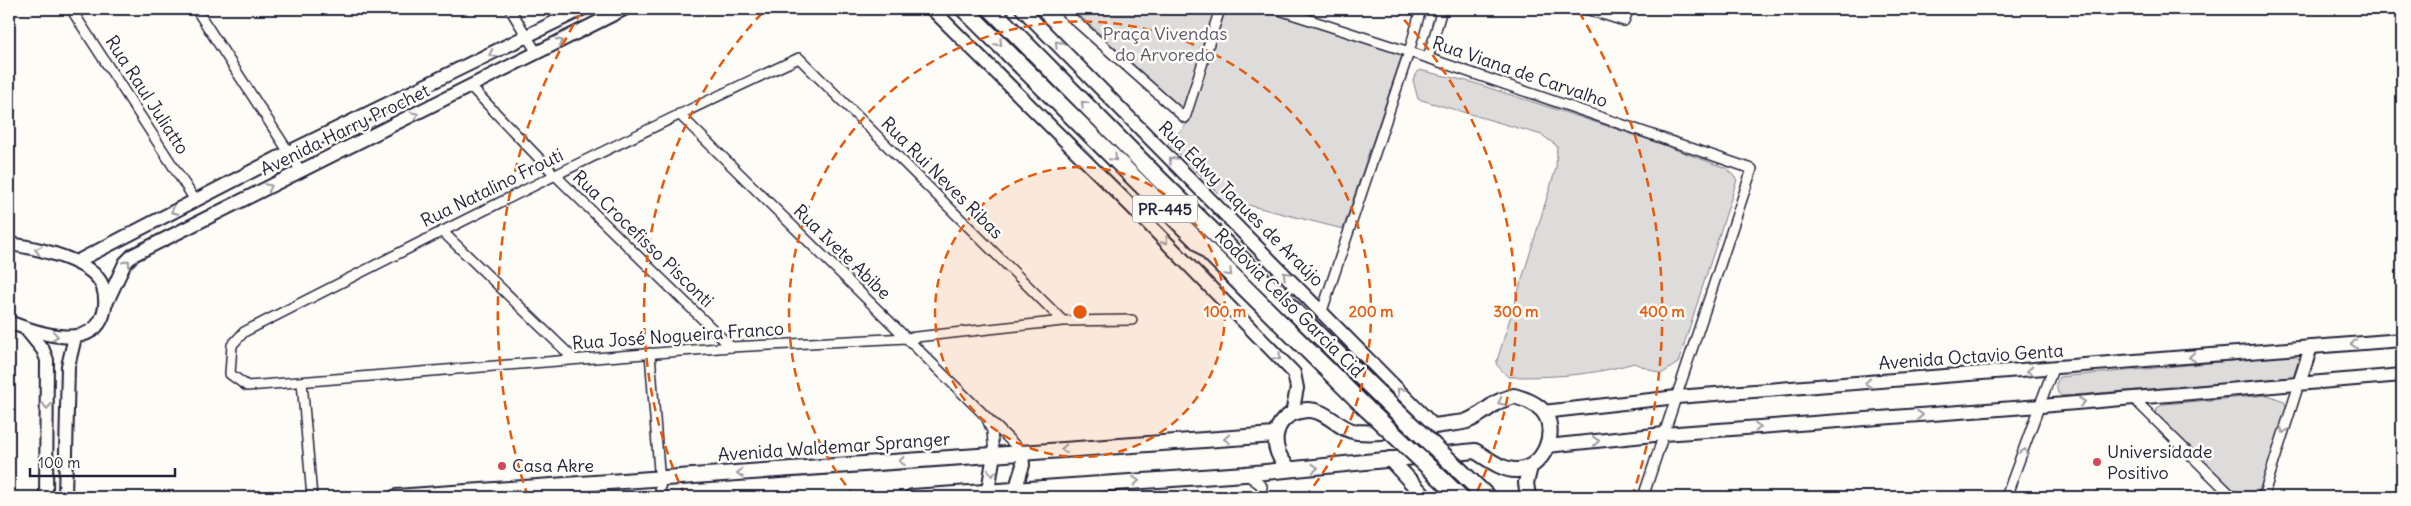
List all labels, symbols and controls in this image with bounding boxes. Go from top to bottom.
park label: Praça Vivendas do Arvoredo [1103,22,1227,66]
street label: Rua Raul Juliatto [100,31,194,158]
street label: Rua Viana de Carvalho [1429,31,1611,112]
one-way arrow [993,37,1002,46]
one-way arrow [554,38,563,48]
one-way arrow [1055,40,1064,49]
one-way arrow [488,48,497,58]
street label: Avenida Harry Prochet [256,79,433,181]
one-way arrow [1081,100,1090,109]
one-way arrow [409,111,418,121]
street label: Rua Rui Neves Ribas [876,112,1008,244]
street label: Rua Edwy Taques de Araújo [1154,116,1329,291]
street label: Rua Natalino Frouti [417,143,567,232]
one-way arrow [1108,152,1117,161]
one-way arrow [1168,157,1177,166]
street label: Rua Crocefisso Pisconti [568,165,719,312]
one-way arrow [264,183,273,193]
road number: PR-445 [1132,195,1198,222]
street label: Rua Ivete Abibe [789,199,896,304]
one-way arrow [170,205,179,215]
street label: Rodovia Celso Garcia Cid [1210,223,1369,382]
one-way arrow [1159,235,1168,244]
one-way arrow [33,245,42,256]
one-way arrow [121,259,130,269]
one-way arrow [1223,267,1232,276]
one-way arrow [1283,272,1292,281]
text: 100 m [1204,302,1246,321]
text: 200 m [1349,302,1393,321]
text: 300 m [1494,302,1539,321]
text: 400 m [1639,302,1685,321]
centre of rings [1071,303,1089,321]
street label: Rua José Nogueira Franco [571,317,785,354]
one-way arrow [51,330,60,340]
one-way arrow [2349,338,2357,349]
street label: Avenida Octavio Genta [1878,339,2064,374]
one-way arrow [1273,351,1282,360]
one-way arrow [2187,351,2195,362]
one-way arrow [2025,365,2033,376]
one-way arrow [1863,377,1871,388]
one-way arrow [1397,388,1406,397]
one-way arrow [1497,396,1506,406]
one-way arrow [2078,397,2086,408]
one-way arrow [42,402,52,410]
one-way arrow [1916,410,1924,421]
one-way arrow [1754,422,1762,433]
one-way arrow [2280,425,2290,434]
street label: Avenida Waldemar Spranger [717,427,951,466]
one-way arrow [1222,433,1230,444]
one-way arrow [1592,436,1600,447]
place label: Universidade Positivo [2107,440,2213,484]
one-way arrow [1060,444,1068,455]
scale bar [30,446,175,478]
one-way arrow [2018,448,2028,457]
text: 100 m [38,453,80,472]
place label: Casa Akre [512,454,594,477]
one-way arrow [898,455,906,466]
marker: Universidade Positivo [2091,456,2103,468]
marker: Casa Akre [496,460,508,472]
one-way arrow [1311,462,1319,473]
one-way arrow [736,467,744,478]
one-way arrow [987,468,997,477]
one-way arrow [1132,476,1140,487]

